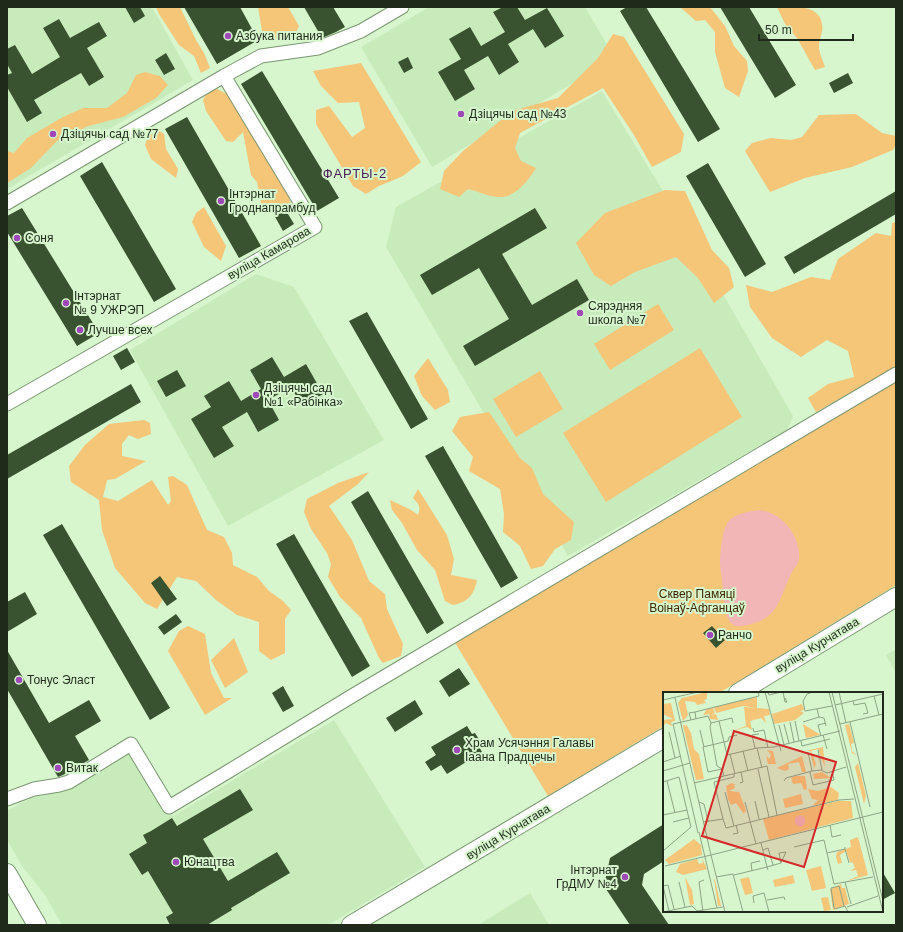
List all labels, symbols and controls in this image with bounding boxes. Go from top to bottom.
scale bar [759,16,853,42]
text: 50 m [765,23,792,37]
place label: Азбука питания [236,29,323,43]
marker: Азбука питания [223,31,233,41]
place label: Дзіцячы сад №43 [469,107,567,121]
marker: Дзіцячы сад №43 [456,109,466,119]
place label: Дзіцячы сад №77 [61,127,159,141]
marker: Дзіцячы сад №77 [48,129,58,139]
district label: ФАРТЫ-2 [323,166,387,181]
place label: Інтэрнат Гроднапрамбуд [229,187,315,215]
marker: Інтэрнат Гроднапрамбуд [216,196,226,206]
street label: вуліца Камарова [225,223,313,282]
place label: Соня [25,231,53,245]
marker: Соня [12,233,22,243]
place label: Інтэрнат № 9 УЖРЭП [74,289,144,317]
marker: Інтэрнат № 9 УЖРЭП [61,298,71,308]
place label: Сярэдняя школа №7 [588,299,646,327]
marker: Сярэдняя школа №7 [575,308,585,318]
place label: Лучше всех [88,323,153,337]
marker: Лучше всех [75,325,85,335]
place label: Дзіцячы сад №1 «Рабінка» [264,381,343,409]
marker: Дзіцячы сад №1 «Рабінка» [251,390,261,400]
park label: Сквер Памяці Воінаў-Афганцаў [649,587,745,615]
street label: вуліца Курчатава [773,614,862,676]
place label: Ранчо [718,628,752,642]
marker: Ранчо [705,630,715,640]
place label: Тонус Эласт [27,673,96,687]
marker: Тонус Эласт [14,675,24,685]
inset map [663,692,883,912]
place label: Храм Усячэння Галавы Іаана Прадцечы [465,736,594,764]
marker: Храм Усячэння Галавы Іаана Прадцечы [452,745,462,755]
place label: Витак [66,761,99,775]
marker: Витак [53,763,63,773]
street label: вуліца Курчатава [464,801,553,863]
place label: Юнацтва [184,855,235,869]
marker: Юнацтва [171,857,181,867]
place label: Інтэрнат ГрДМУ №4 [556,863,617,891]
marker: Інтэрнат ГрДМУ №4 [620,872,630,882]

